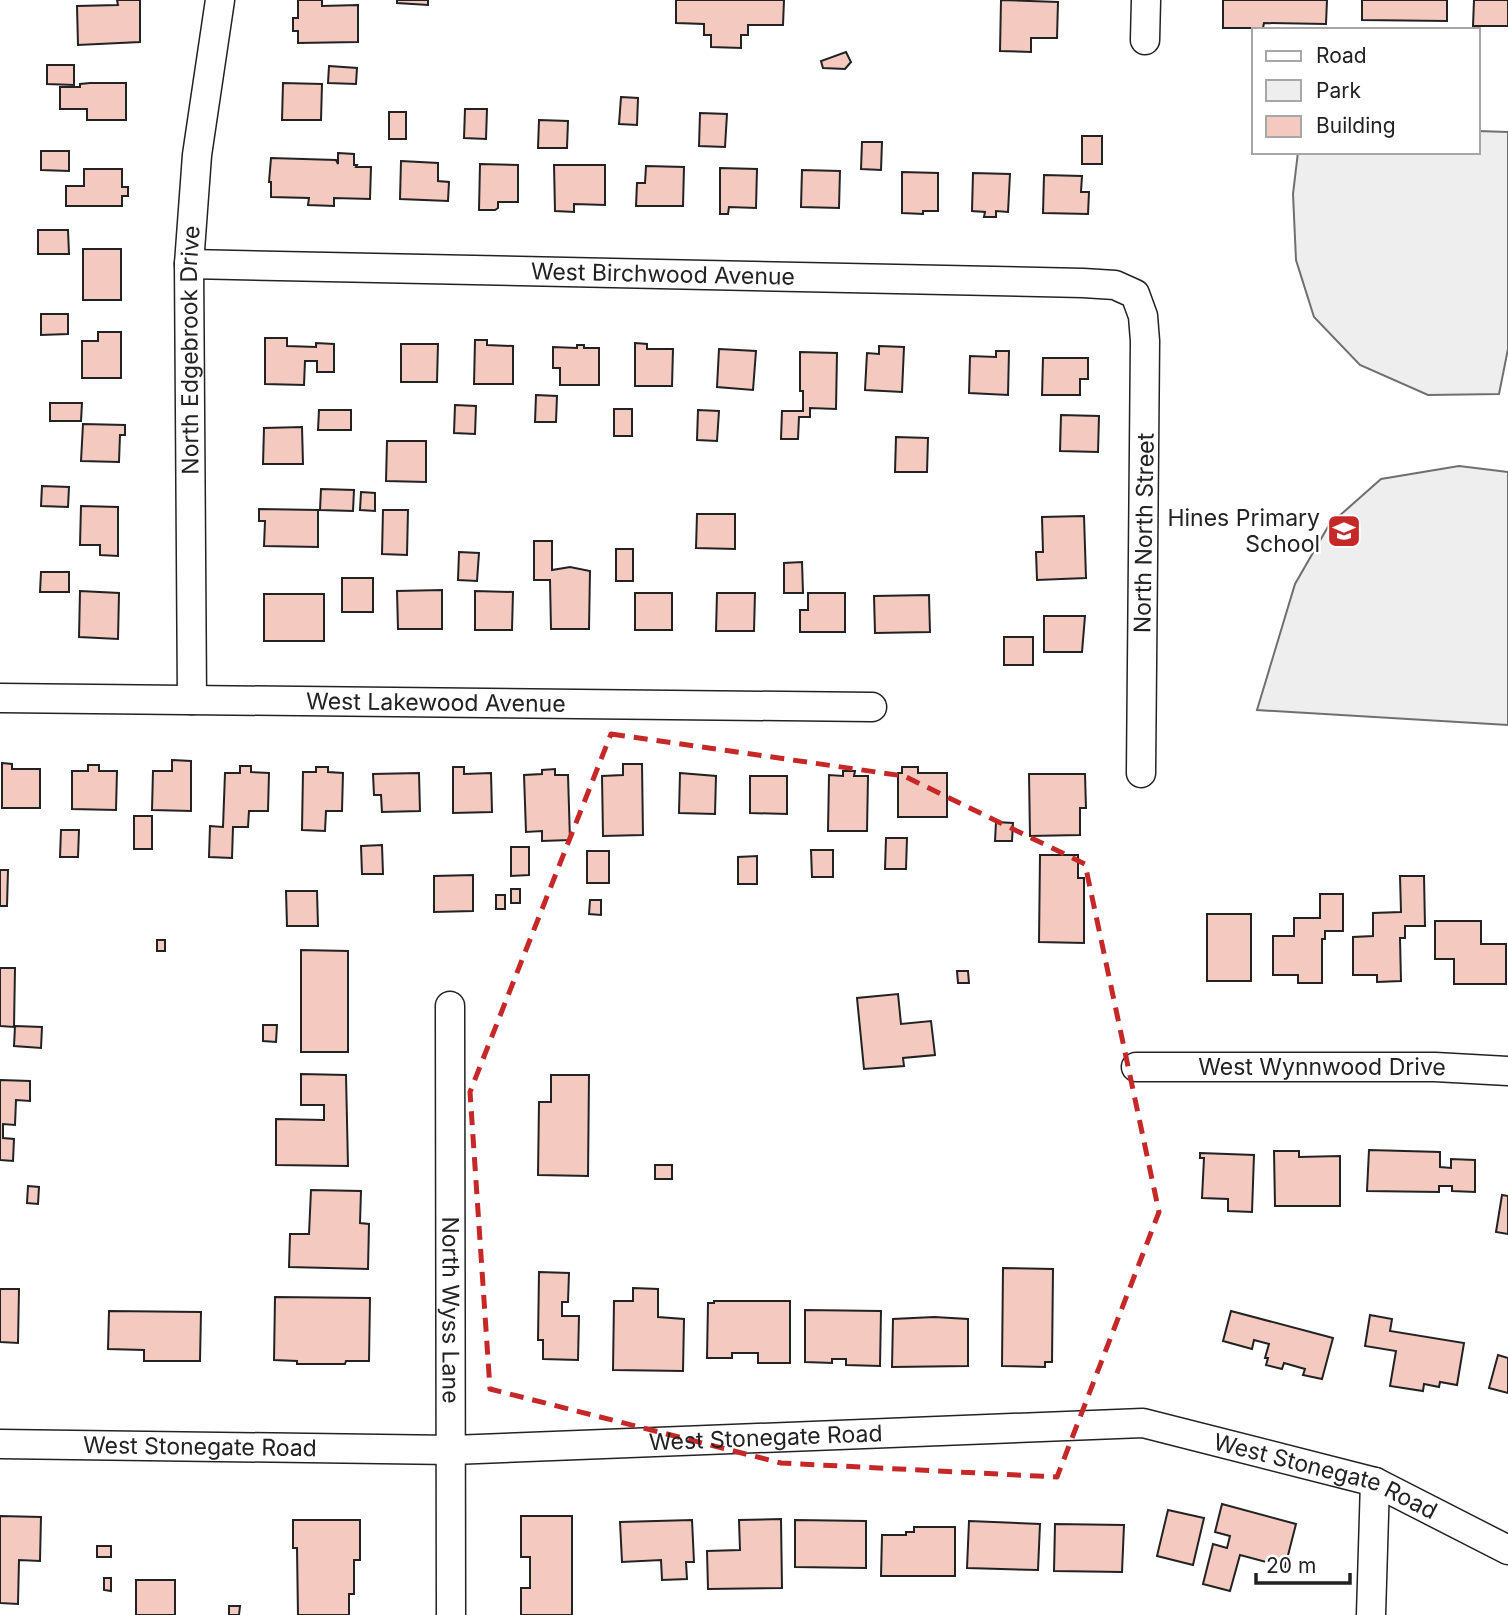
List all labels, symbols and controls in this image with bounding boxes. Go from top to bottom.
legend [1252,28,1480,154]
text: Road [1316,43,1367,68]
text: Park [1316,78,1361,103]
text: Building [1316,113,1396,138]
street label: North Edgebrook Drive [175,224,206,475]
street label: West Birchwood Avenue [531,257,795,291]
street label: North North Street [1128,432,1160,633]
place label: Hines Primary School [1167,504,1320,558]
school or university icon: Hines Primary School [1325,512,1363,550]
street label: West Lakewood Avenue [306,687,566,718]
street label: West Wynnwood Drive [1198,1053,1447,1082]
street label: North Wyss Lane [436,1216,465,1404]
street label: West Stonegate Road [648,1419,883,1456]
street label: West Stonegate Road [1211,1428,1442,1525]
street label: West Stonegate Road [83,1431,317,1462]
scale bar [1256,1542,1350,1586]
text: 20 m [1266,1553,1316,1578]

